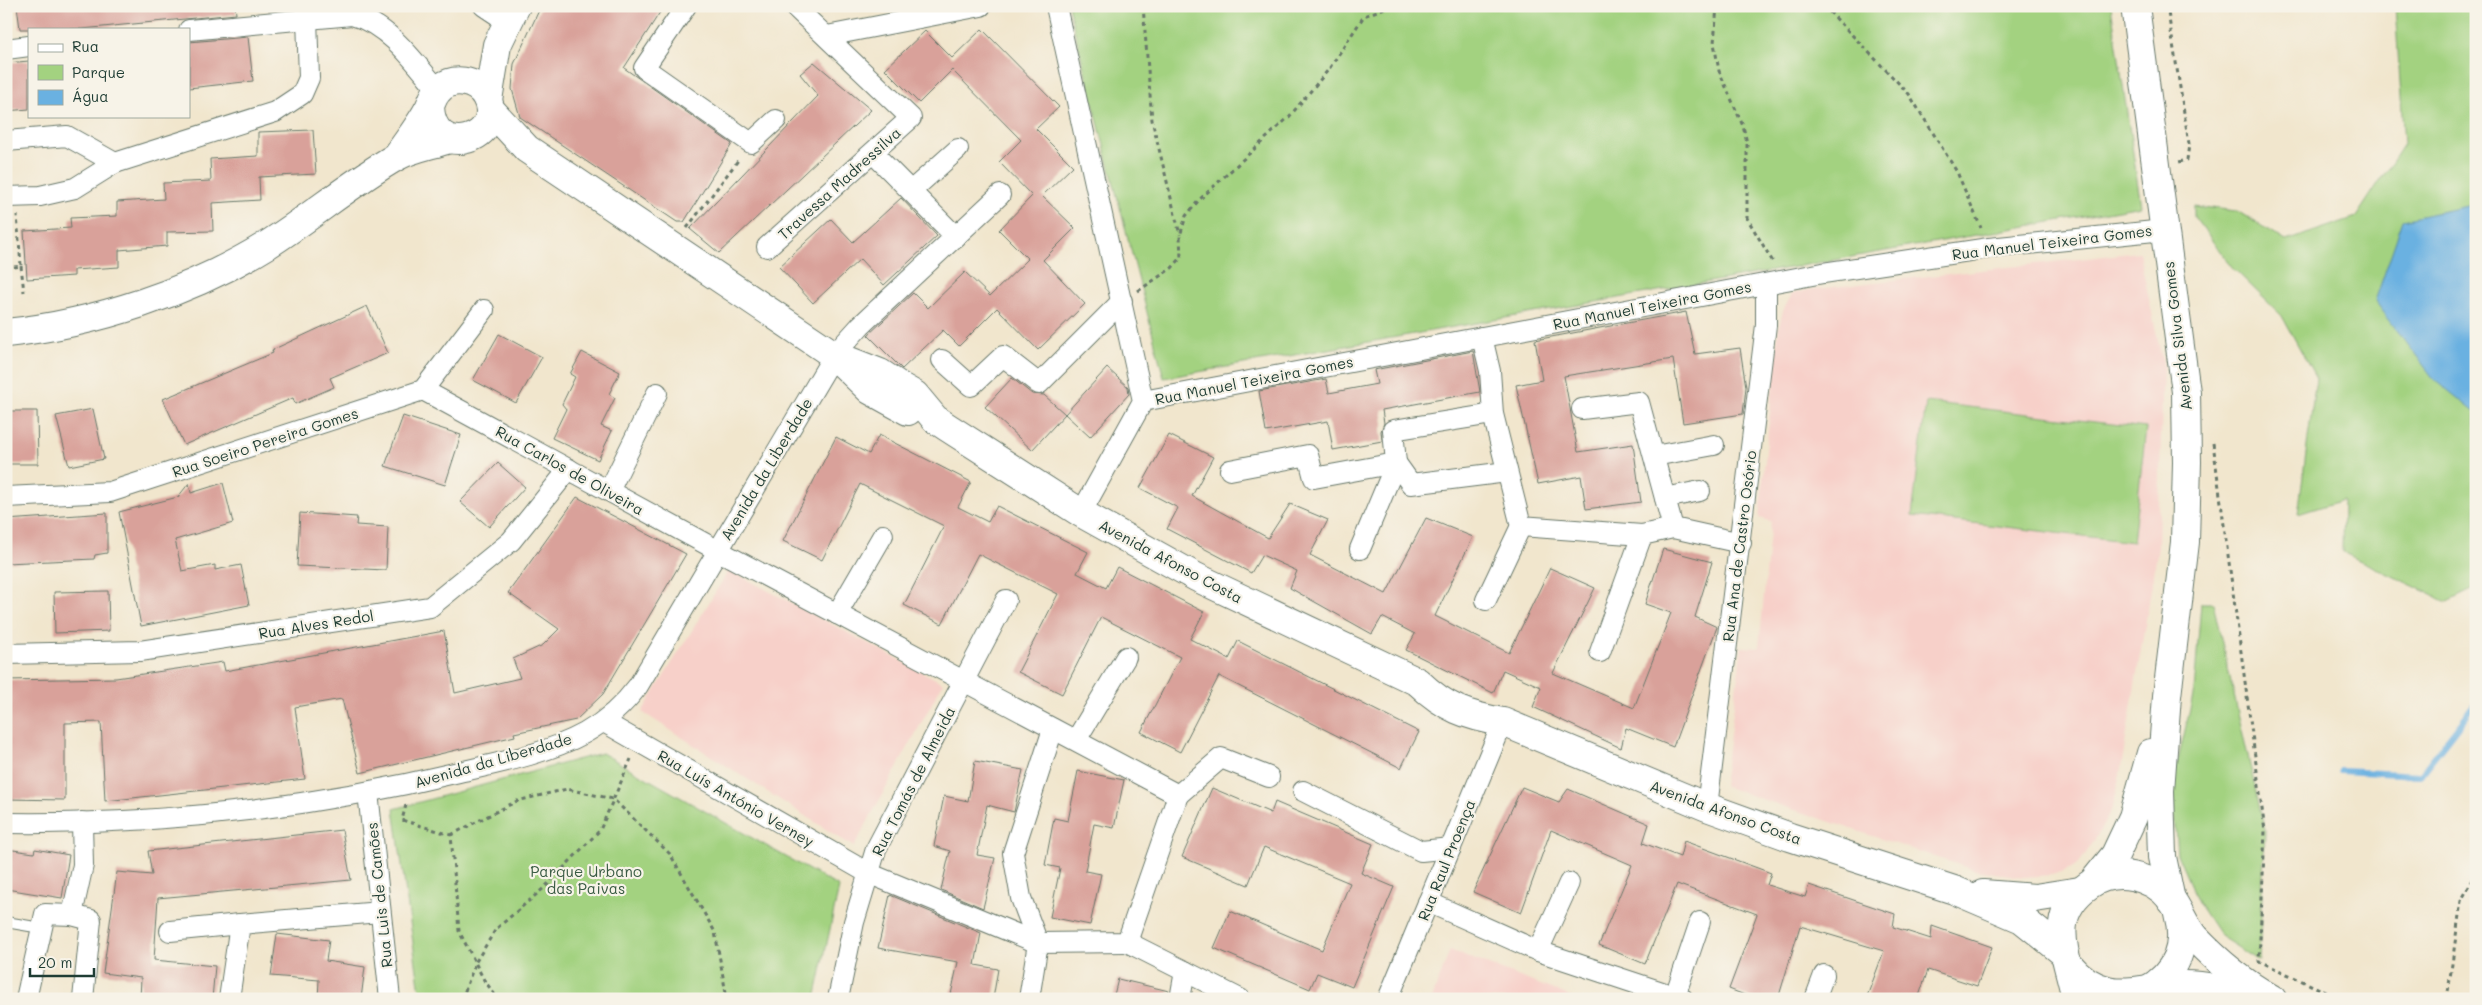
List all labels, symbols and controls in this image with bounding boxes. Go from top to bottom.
legend [28,28,190,118]
text: Rua [72,36,99,56]
text: Parque [72,62,125,82]
text: Água [72,86,109,106]
street label: Travessa Madressilva [773,122,905,244]
street label: Rua Manuel Teixeira Gomes [1951,220,2153,264]
street label: Avenida Silva Gomes [2158,260,2196,412]
street label: Rua Manuel Teixeira Gomes [1551,276,1753,334]
street label: Rua Manuel Teixeira Gomes [1153,351,1355,409]
street label: Avenida da Liberdade [716,394,816,544]
street label: Rua Soeiro Pereira Gomes [169,402,361,482]
street label: Rua Carlos de Oliveira [492,421,648,519]
street label: Rua Ana de Castro Osório [1717,449,1761,643]
street label: Avenida Afonso Costa [1096,515,1246,607]
street label: Rua Alves Redol [257,605,375,643]
street label: Rua Tomás de Almeida [867,703,959,859]
street label: Avenida da Liberdade [412,728,574,792]
street label: Rua Luís António Verney [654,745,818,851]
street label: Avenida Afonso Costa [1647,775,1805,849]
street label: Rua Raul Proença [1413,796,1479,924]
street label: Rua Luis de Camões [361,821,397,969]
park label: Parque Urbano das Paivas [530,861,642,898]
scale bar [30,945,94,977]
text: 20 m [38,952,72,972]

